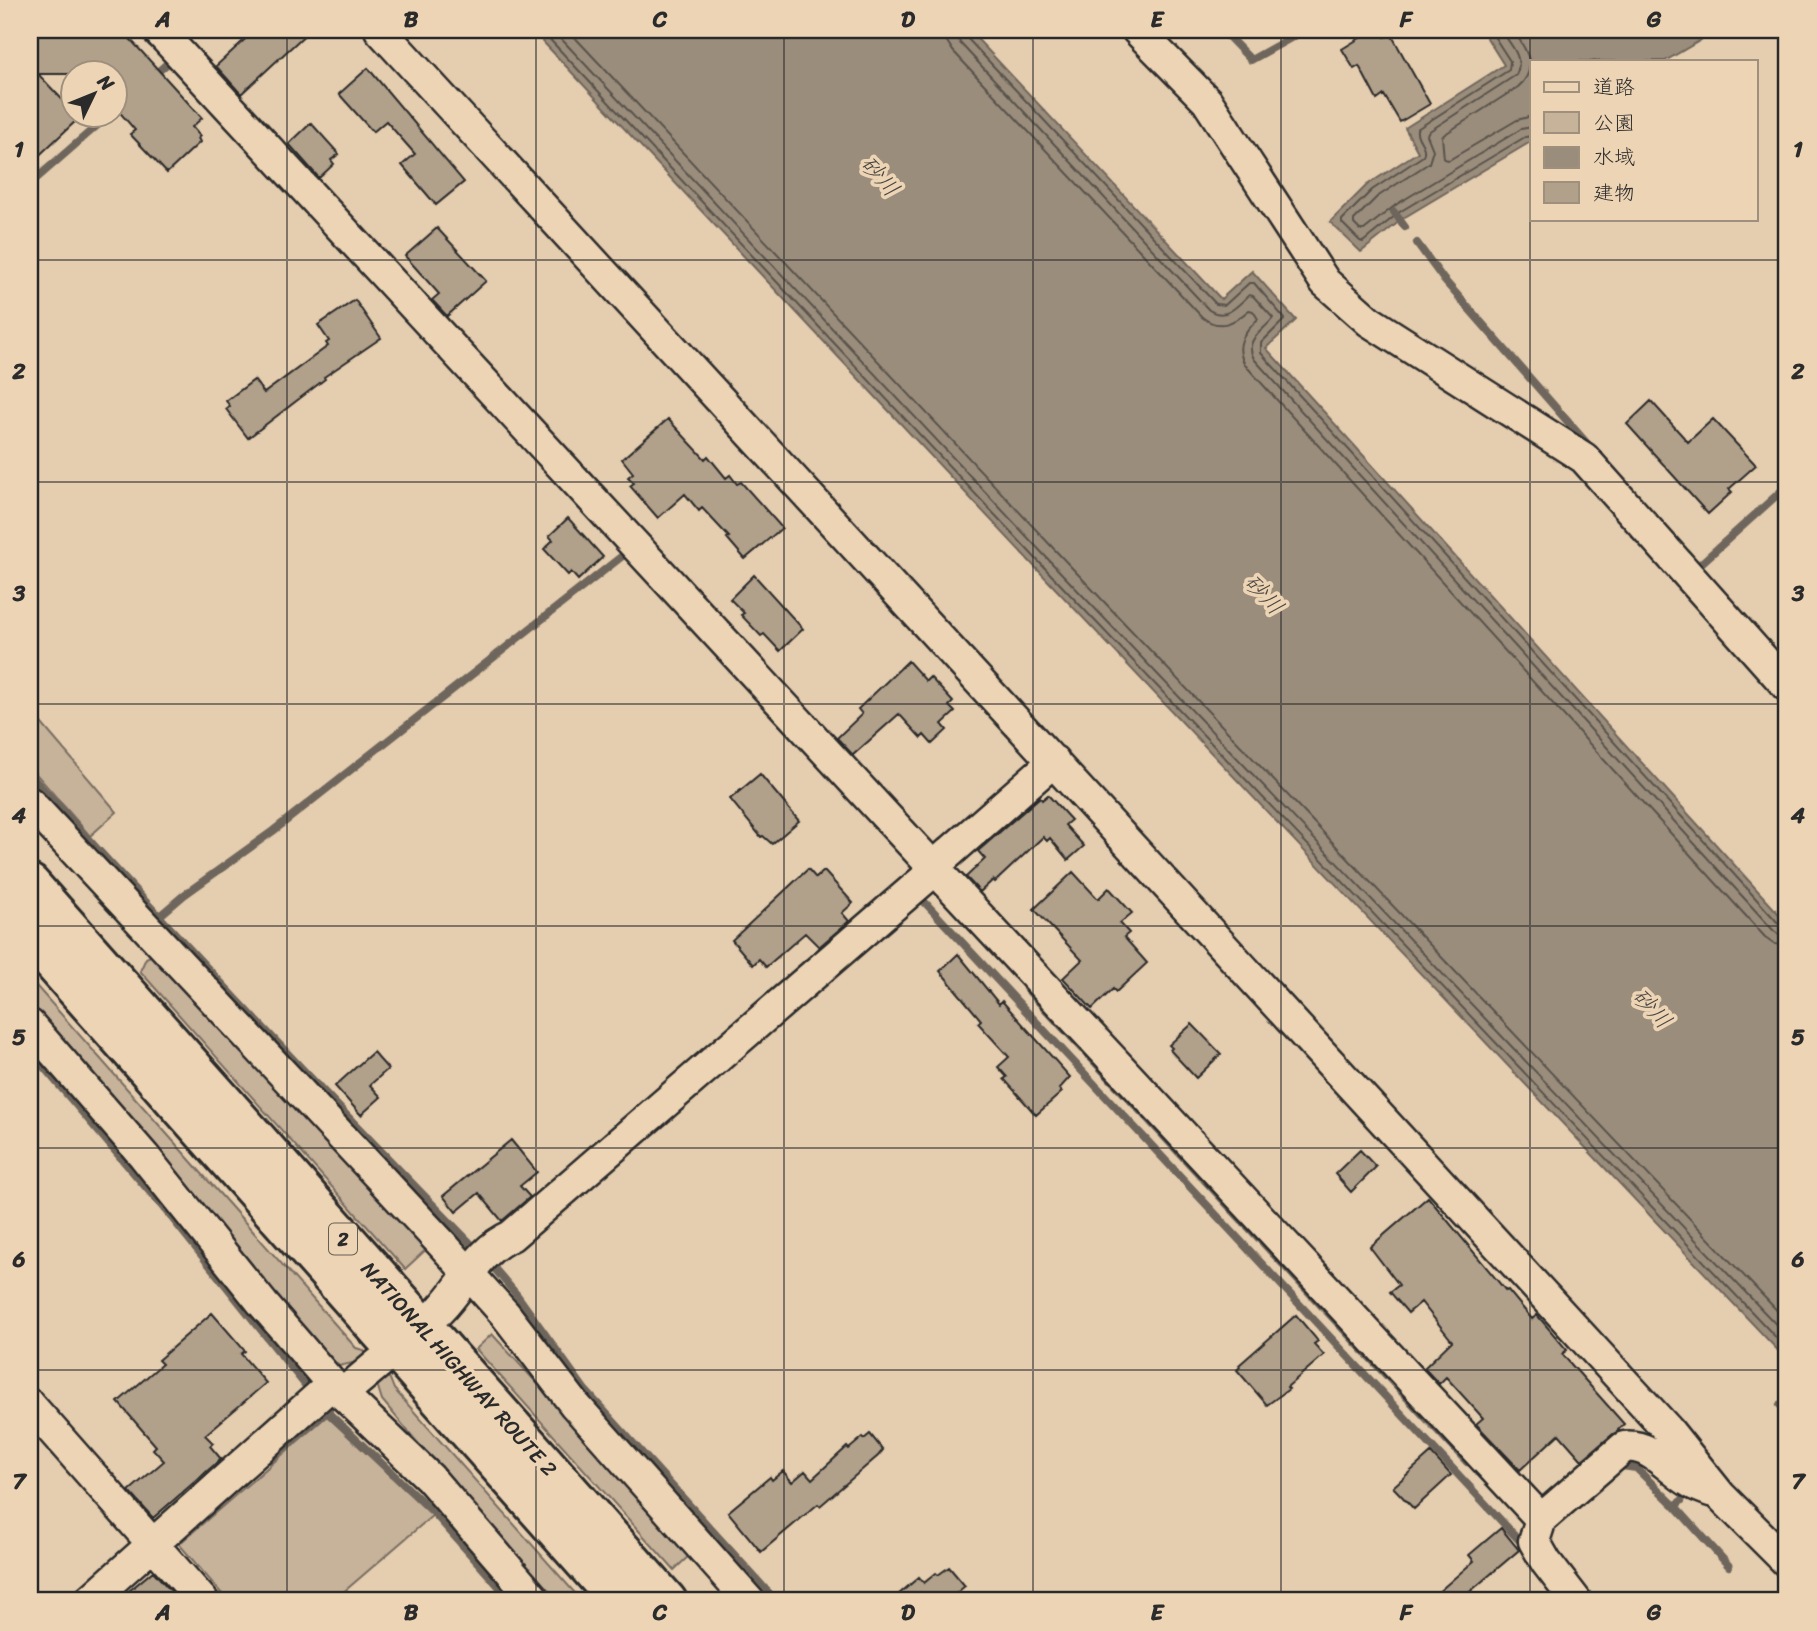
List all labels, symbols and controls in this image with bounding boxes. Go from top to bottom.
text: A [154,0,171,40]
text: B [404,0,419,40]
text: C [652,0,668,40]
text: D [901,0,916,40]
text: E [1151,0,1166,40]
text: F [1399,0,1414,40]
text: G [1646,0,1662,40]
north arrow [60,60,130,130]
legend [1530,60,1758,220]
text: N [89,66,123,99]
text: 道路 [1593,68,1635,106]
text: 公園 [1593,104,1635,142]
text: 1 [14,129,24,170]
text: 1 [1793,129,1803,170]
text: 水域 [1593,138,1635,176]
water label: 砂川 [849,146,910,207]
text: 建物 [1593,174,1635,212]
text: 2 [11,351,26,392]
text: 2 [1790,351,1805,392]
water label: 砂川 [1233,564,1294,625]
text: 3 [12,573,26,614]
text: 3 [1791,573,1805,614]
text: 4 [11,795,27,836]
text: 4 [1790,795,1806,836]
water label: 砂川 [1621,978,1682,1039]
text: 5 [12,1017,26,1058]
text: 5 [1791,1017,1805,1058]
road number: 2 [329,1224,357,1254]
text: 6 [11,1239,26,1280]
text: 6 [1790,1239,1805,1280]
street label: NATIONAL HIGHWAY ROUTE 2 [351,1252,567,1486]
text: 7 [12,1461,27,1502]
text: 7 [1791,1461,1806,1502]
text: A [154,1592,171,1631]
text: B [404,1592,419,1631]
text: C [652,1592,668,1631]
text: D [901,1592,916,1631]
text: E [1151,1592,1166,1631]
text: F [1399,1592,1414,1631]
text: G [1646,1592,1662,1631]

